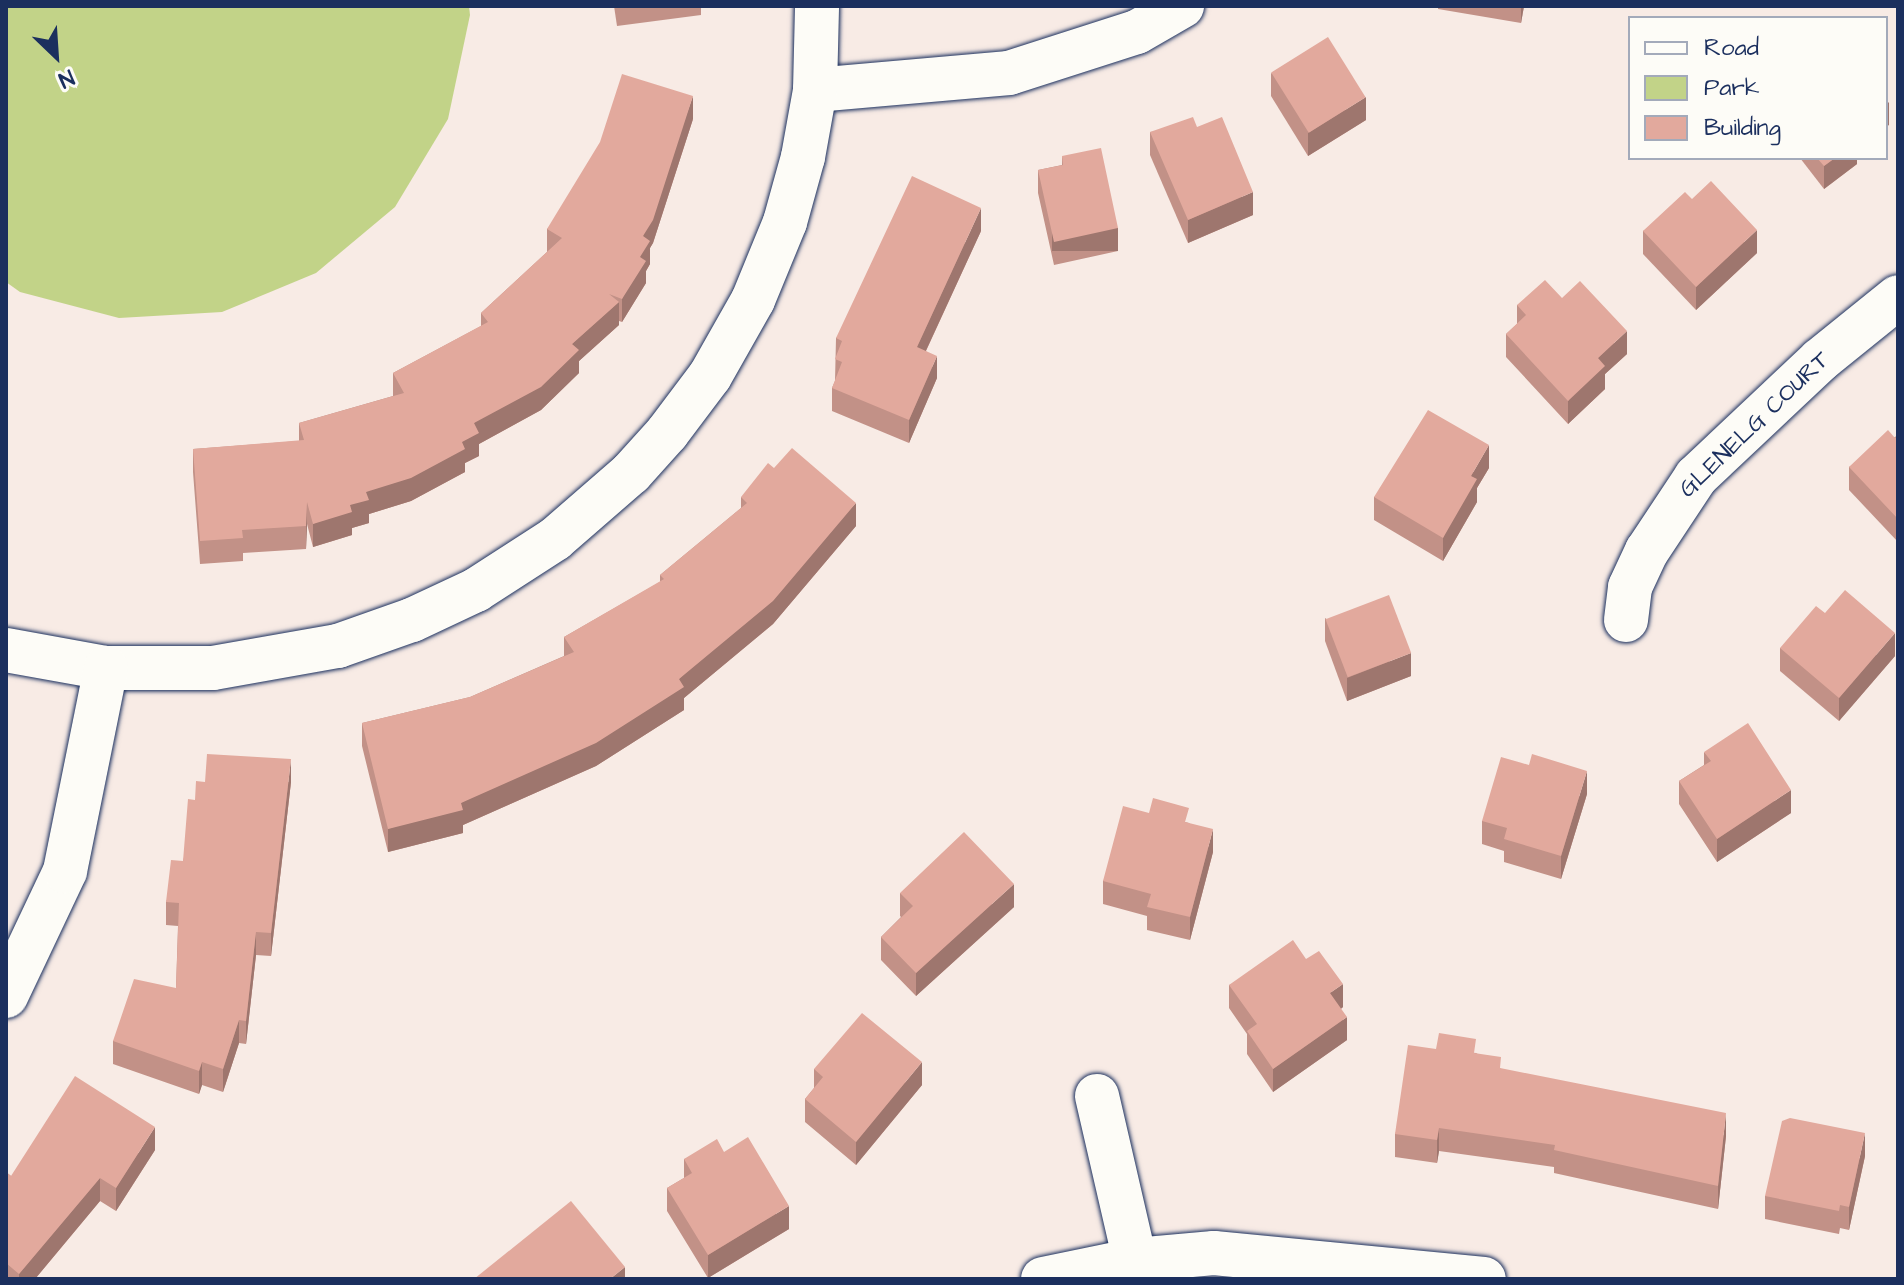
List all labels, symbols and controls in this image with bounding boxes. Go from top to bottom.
north arrow [16,16,96,96]
legend [1628,16,1888,160]
text: Road [1704,31,1759,65]
text: N [54,61,79,95]
text: Park [1704,71,1760,105]
text: Building [1704,111,1781,145]
street label: GLENELG COURT [1674,346,1836,504]

